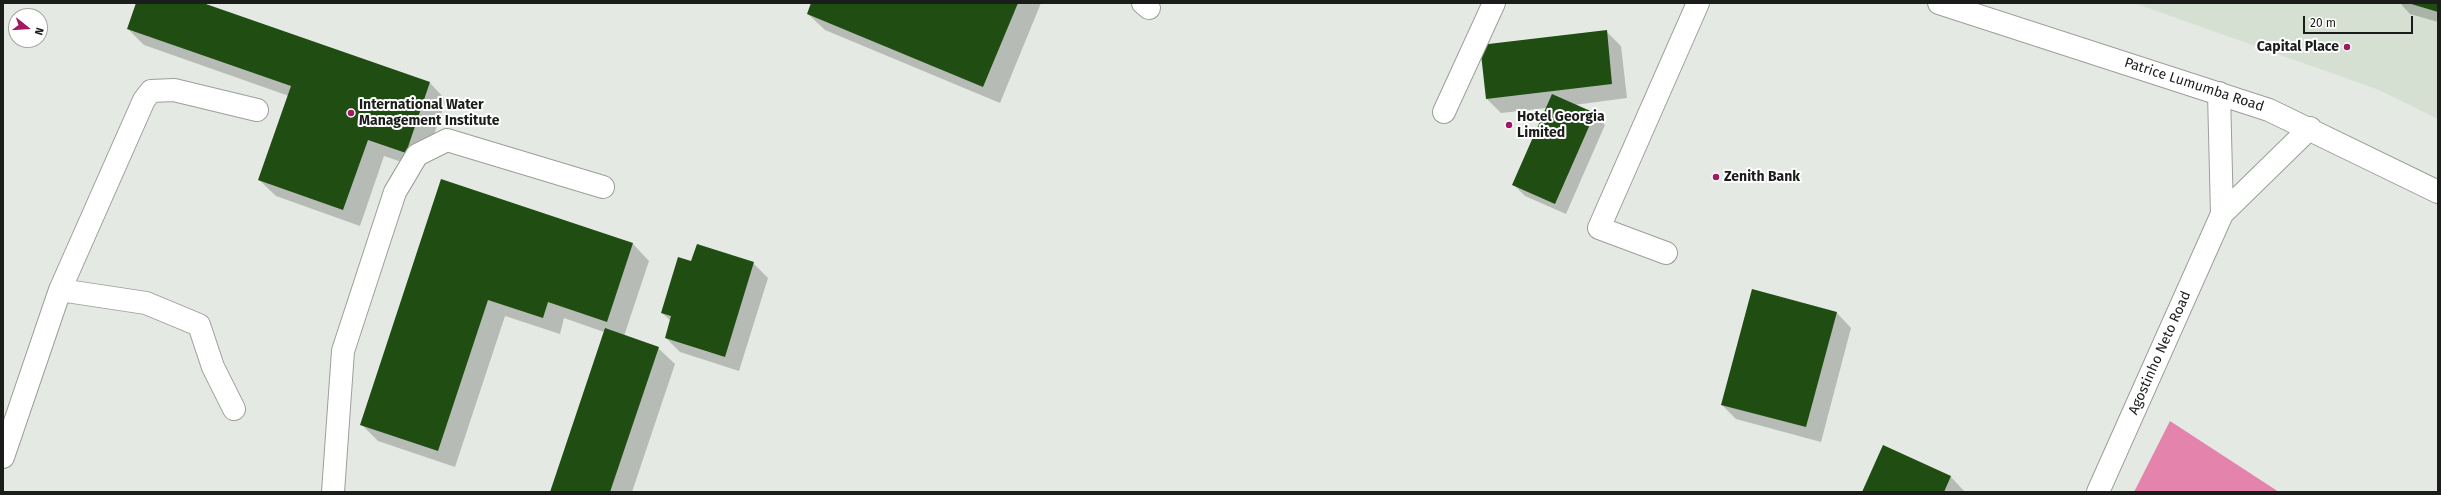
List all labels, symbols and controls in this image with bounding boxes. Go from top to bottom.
north arrow [8,8,48,48]
scale bar [2305,8,2415,34]
text: 20 m [2310,16,2336,30]
text: N [32,26,46,37]
place label: Capital Place [2257,39,2339,55]
marker: Capital Place [2342,42,2352,52]
street label: Patrice Lumumba Road [2122,54,2266,116]
place label: International Water Management Institute [359,97,499,130]
marker: International Water Management Institute [346,108,356,118]
place label: Hotel Georgia Limited [1517,109,1605,142]
marker: Hotel Georgia Limited [1504,120,1514,130]
place label: Zenith Bank [1724,169,1800,185]
marker: Zenith Bank [1711,172,1721,182]
street label: Agostinho Neto Road [2125,289,2195,417]

